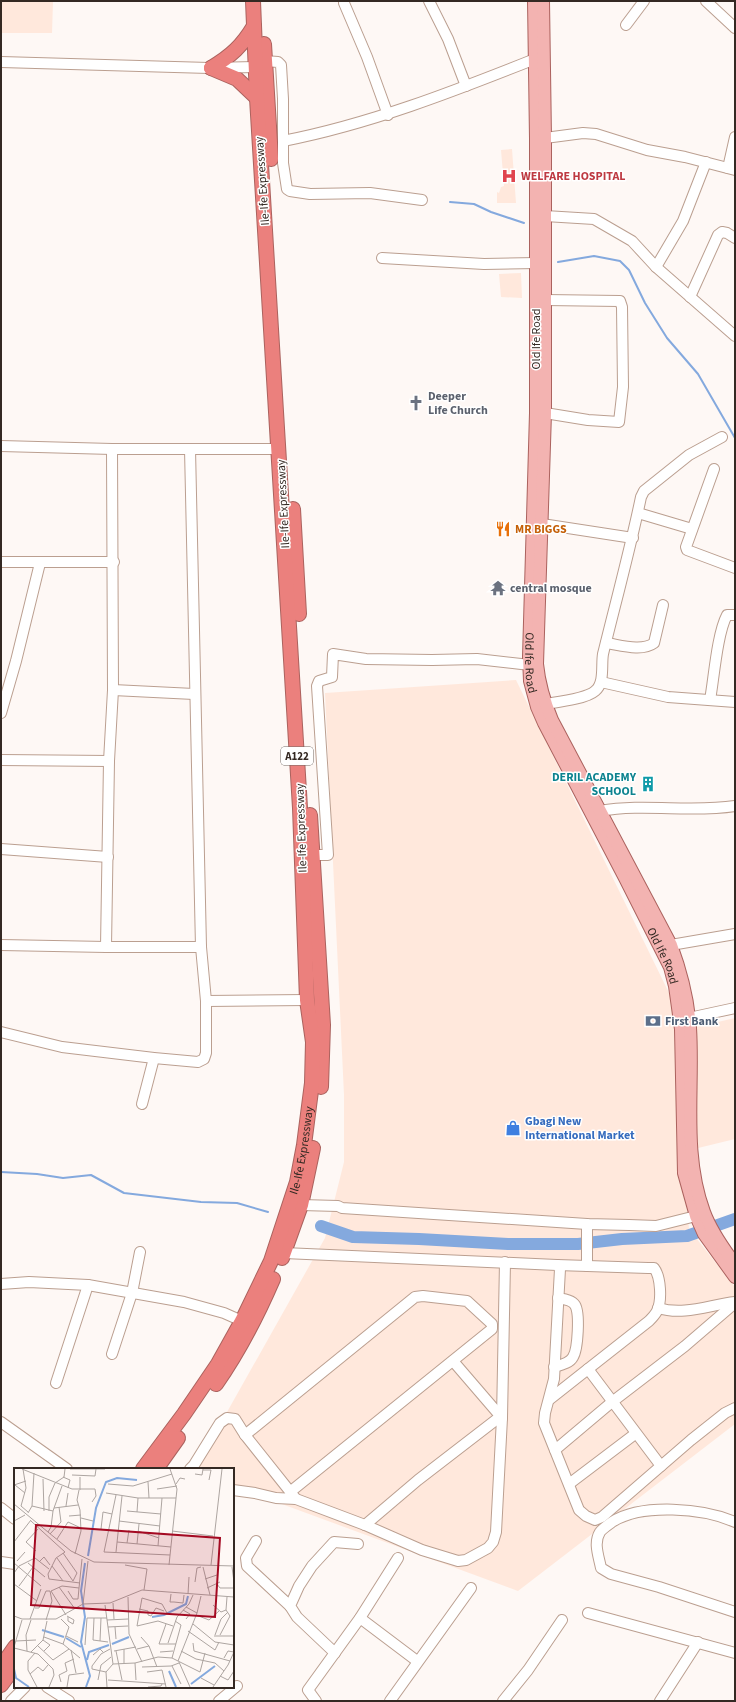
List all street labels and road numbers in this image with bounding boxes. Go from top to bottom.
street label: Ile-Ife Expressway [251,136,274,226]
street label: Old Ife Road [528,309,545,369]
street label: Ile-Ife Expressway [273,459,294,549]
street label: Old Ife Road [520,632,541,695]
road number: A122 [281,747,313,765]
street label: Ile-Ife Expressway [291,783,312,873]
street label: Old Ife Road [642,925,682,986]
street label: Ile-Ife Expressway [285,1105,318,1197]

